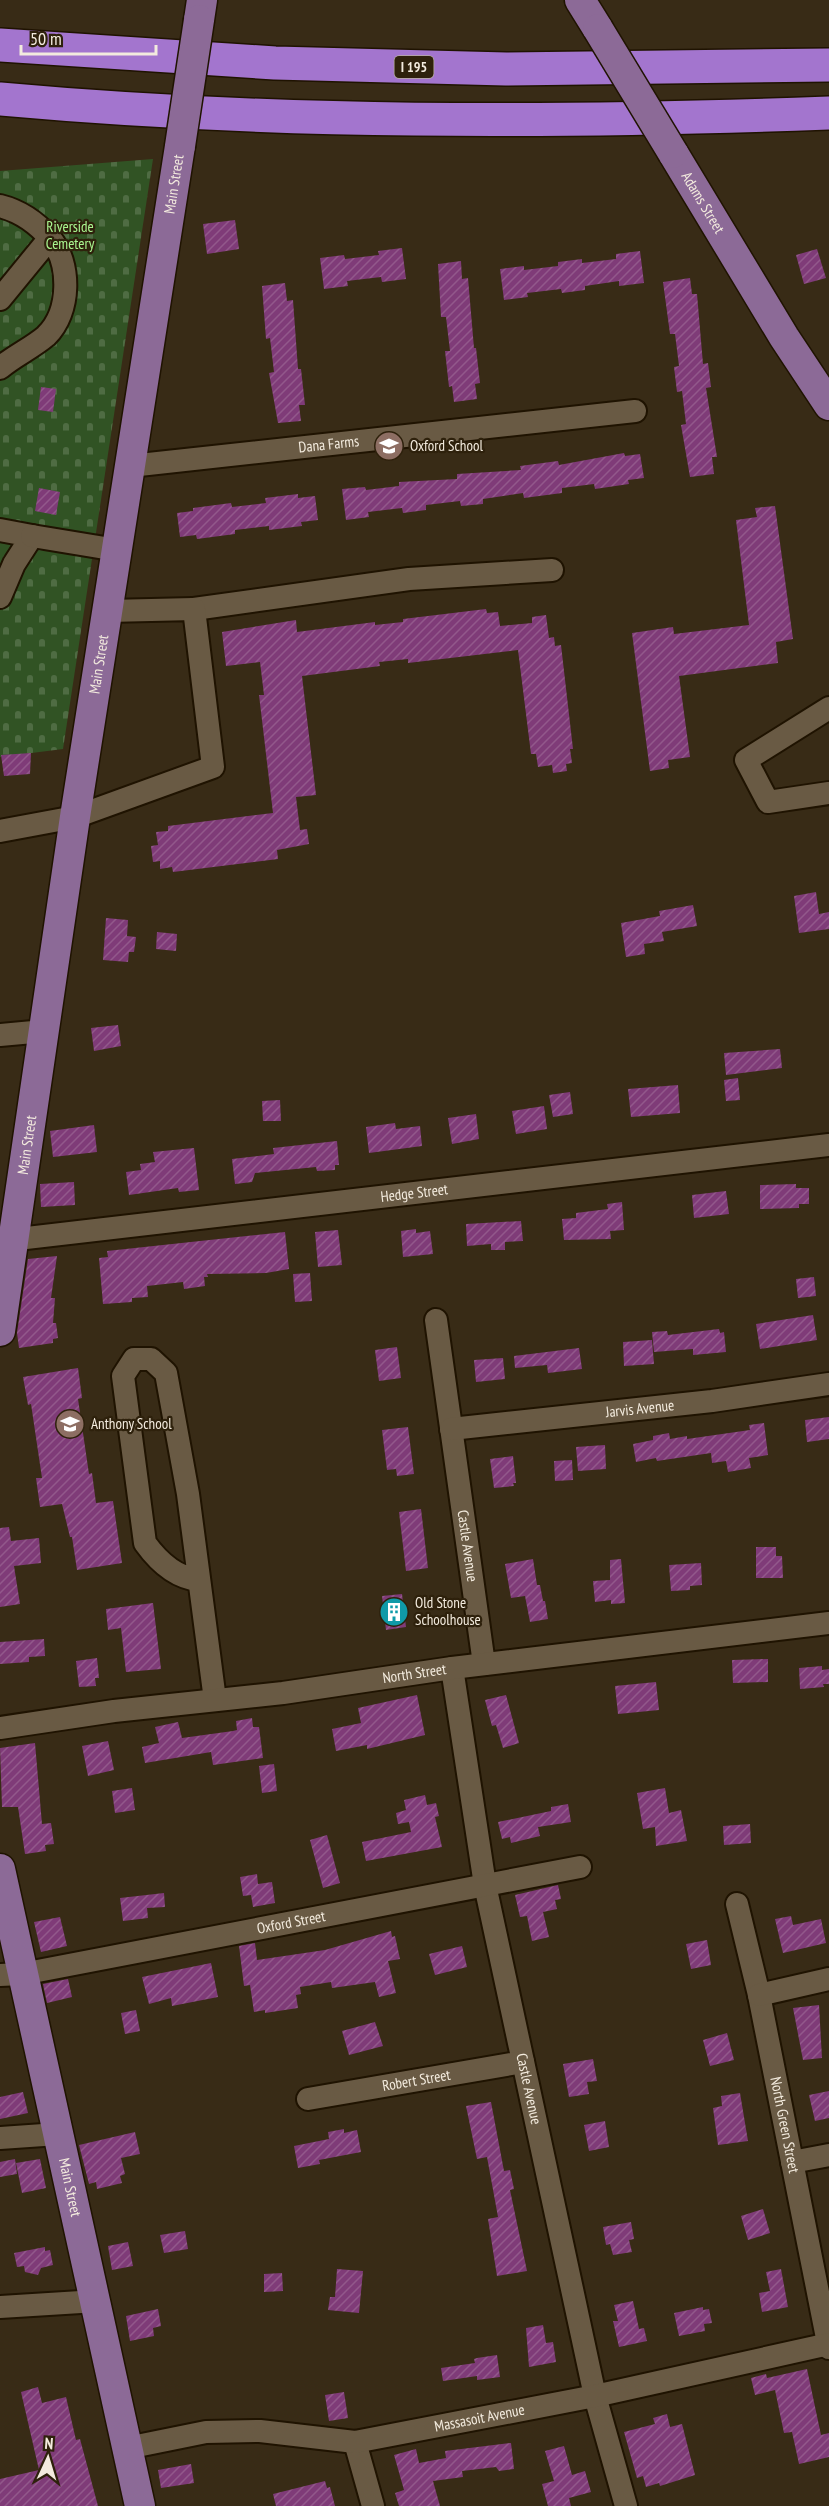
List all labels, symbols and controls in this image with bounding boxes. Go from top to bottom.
scale bar [21,18,156,56]
text: 50 m [30,27,62,50]
road number: I 195 [394,56,434,78]
street label: Main Street [160,153,188,215]
street label: Adams Street [677,168,729,237]
park label: Riverside Cemetery [46,217,95,253]
school or university icon: Oxford School [373,430,405,462]
street label: Dana Farms [297,431,360,457]
place label: Oxford School [410,436,483,455]
street label: Main Street [84,633,112,695]
street label: Main Street [13,1114,40,1176]
street label: Hedge Street [379,1179,449,1206]
street label: Jarvis Avenue [604,1395,675,1421]
school or university icon: Anthony School [54,1408,86,1440]
place label: Anthony School [91,1414,172,1433]
street label: Castle Avenue [454,1509,482,1583]
place label: Old Stone Schoolhouse [415,1593,481,1629]
building icon: Old Stone Schoolhouse [378,1596,410,1628]
street label: North Street [381,1659,447,1687]
street label: Oxford Street [255,1906,327,1938]
street label: Castle Avenue [512,2051,546,2126]
street label: Robert Street [381,2065,452,2095]
street label: North Green Street [766,2075,804,2175]
street label: Main Street [55,2156,86,2219]
street label: Massasoit Avenue [433,2400,526,2436]
north arrow [18,2428,78,2488]
text: N [44,2433,54,2453]

